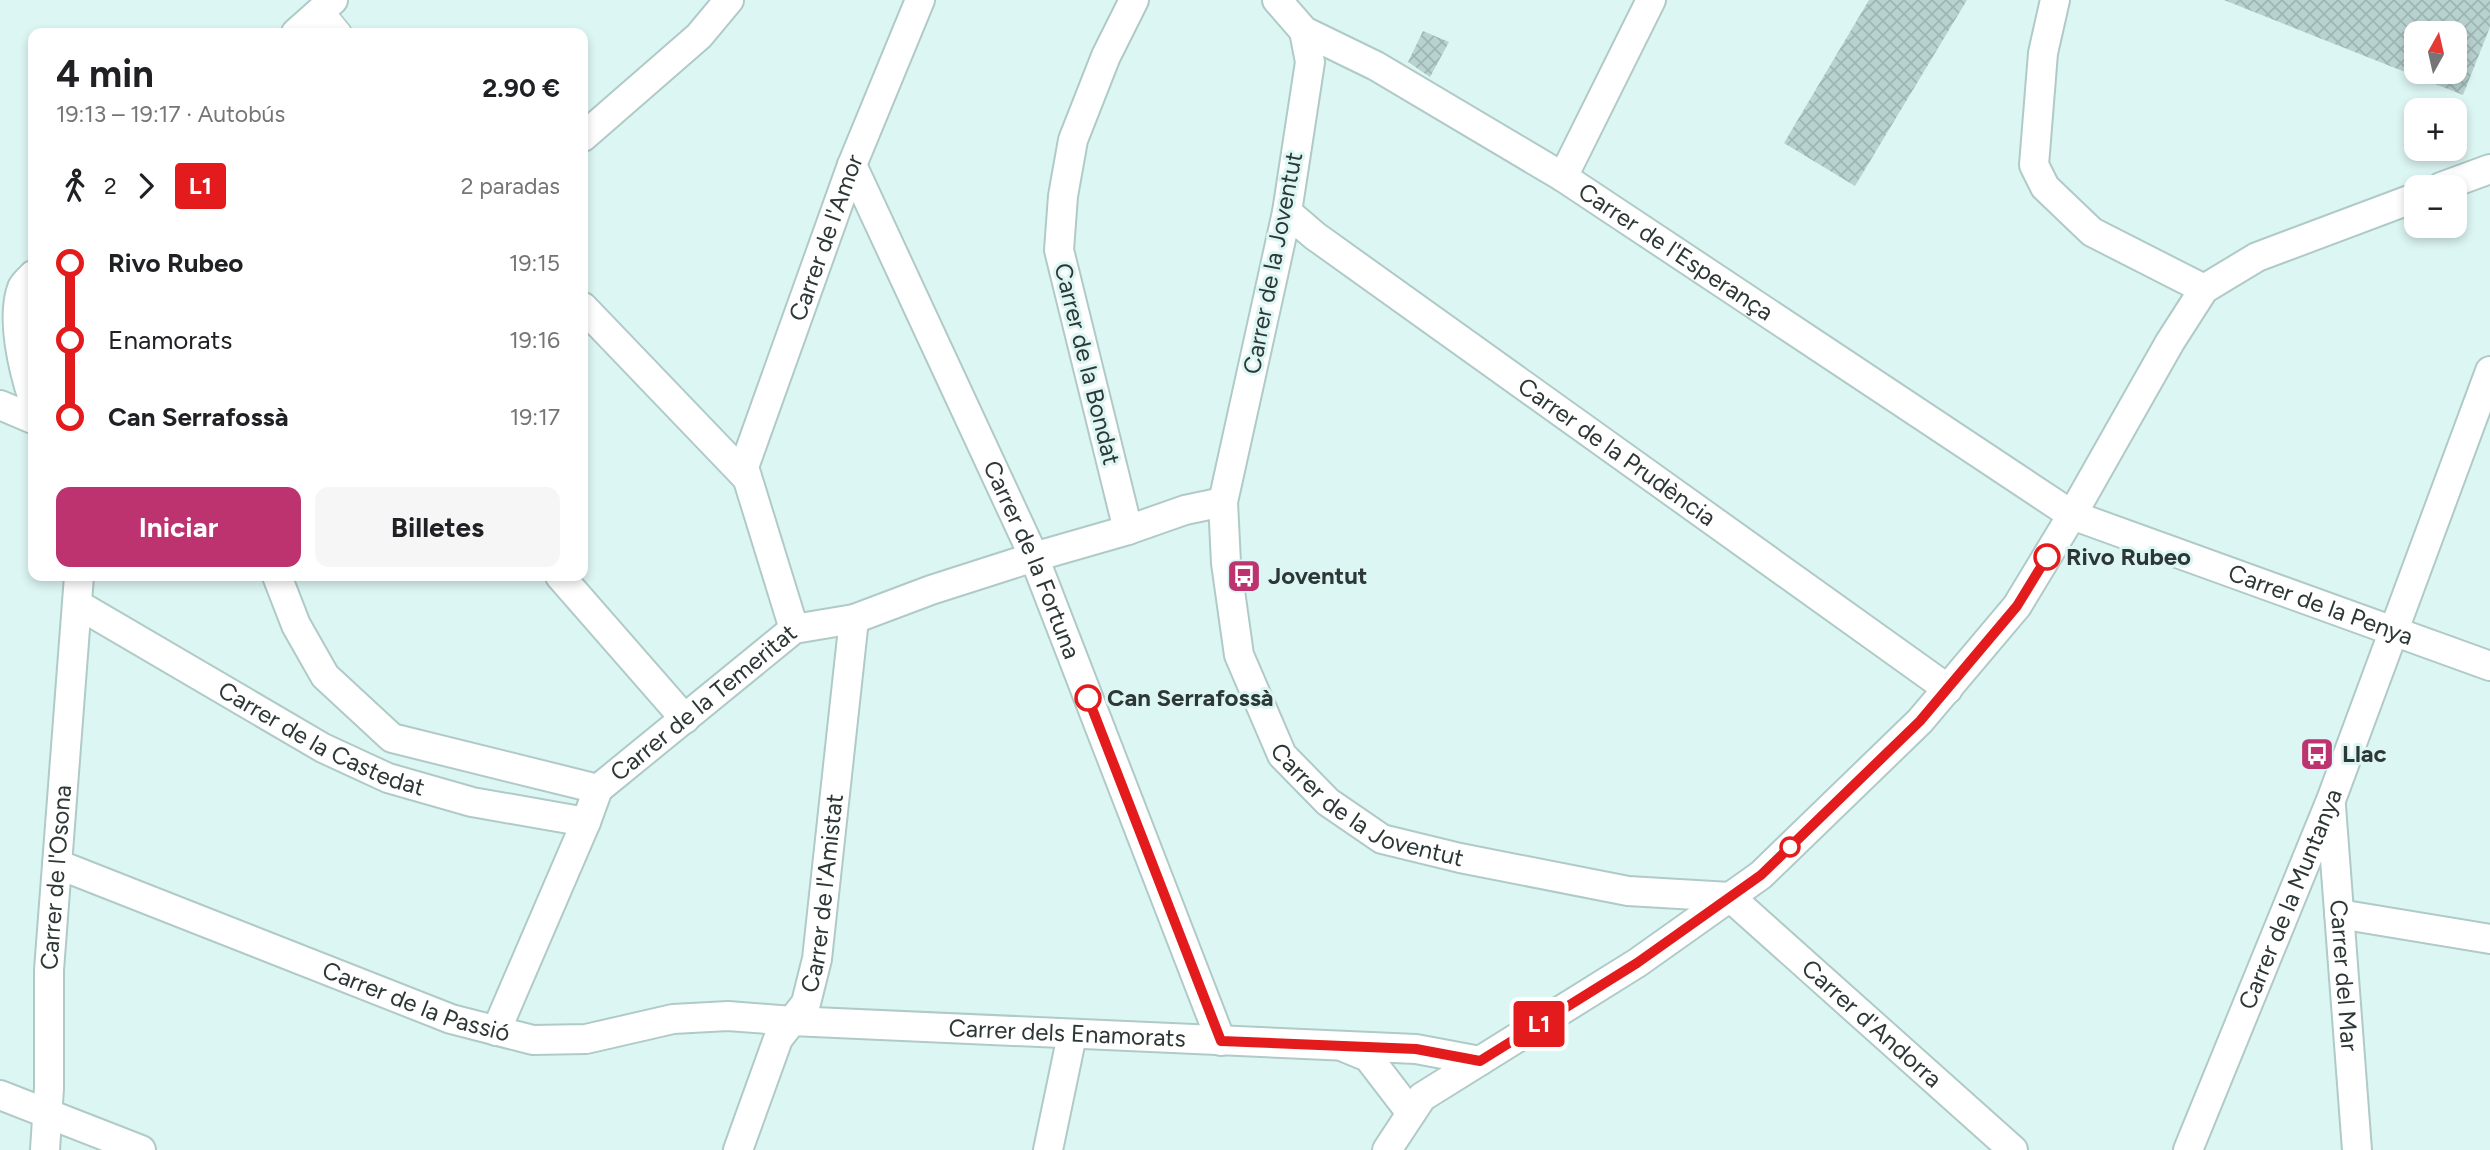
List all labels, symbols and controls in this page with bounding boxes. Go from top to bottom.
north arrow [2404,21,2468,84]
map controls [2404,21,2467,238]
text: 4 min [56,51,154,97]
text: 2.90 € [482,72,560,104]
button: + [2404,98,2467,161]
text: 19:13 – 19:17 · Autobús [56,100,285,128]
street label: Carrer de la Joventut [1237,149,1308,376]
street label: Carrer de l'Amor [782,150,869,325]
icon: walk [56,167,94,205]
icon: forward [127,167,165,205]
text: L1 [189,171,212,200]
text: 2 [104,172,117,200]
text: 2 paradas [461,172,560,200]
button: − [2404,175,2467,238]
street label: Carrer de l'Esperança [1573,176,1779,327]
text: Rivo Rubeo [108,247,243,279]
text: 19:15 [509,249,560,277]
street label: Carrer de la Bondat [1048,260,1127,468]
text: Enamorats [108,324,232,356]
text: 19:16 [509,326,560,354]
street label: Carrer de la Prudència [1513,371,1722,532]
text: Can Serrafossà [108,401,288,433]
text: 19:17 [510,403,560,431]
street label: Carrer de la Fortuna [977,456,1087,663]
button: Iniciar [56,487,301,567]
button: Billetes [315,487,560,567]
place label: Rivo Rubeo [2066,542,2191,571]
marker: Rivo Rubeo [2034,544,2060,570]
bus stop icon: Joventut [1225,557,1263,595]
street label: Carrer de la Penya [2225,558,2417,651]
place label: Joventut [1268,561,1367,590]
street label: Carrer de la Temeritat [604,618,802,787]
street label: Carrer de la Castedat [213,675,428,802]
place label: Can Serrafossà [1107,683,1273,712]
marker: Can Serrafossà [1075,685,1101,711]
bus stop icon: Llac [2298,735,2336,773]
street label: Carrer de la Joventut [1265,739,1467,872]
place label: Llac [2342,739,2387,768]
street label: Carrer de l'Osona [34,784,77,971]
street label: Carrer de la Muntanya [2232,785,2348,1014]
street label: Carrer de l'Amistat [794,792,849,995]
unlabelled marker [1780,837,1800,857]
street label: Carrer del Mar [2324,899,2365,1052]
street label: Carrer d'Andorra [1796,953,1948,1093]
street label: Carrer de la Passió [318,955,513,1048]
line badge: L1 [1508,1001,1570,1047]
text: L1 [1527,1009,1551,1038]
street label: Carrer dels Enamorats [948,1013,1186,1053]

